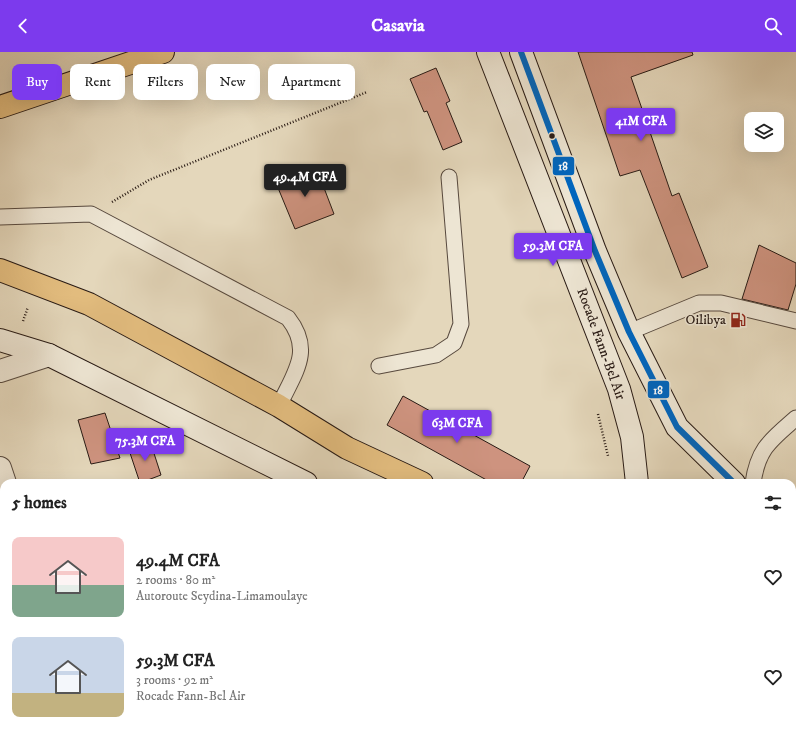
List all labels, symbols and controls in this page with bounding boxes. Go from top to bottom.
icon: back [12,15,34,37]
text: Casavia [371,15,425,37]
icon: search [762,15,784,37]
chip: Buy [12,64,62,100]
chip: Rent [70,64,125,100]
chip: Filters [133,64,198,100]
chip: New [206,64,260,100]
chip: Apartment [268,64,355,100]
pin: 41M CFA [604,108,678,142]
map controls [744,112,784,152]
button: layers [744,112,784,152]
text: 41M CFA [615,113,667,129]
unlabelled marker [547,131,557,141]
line badge: 18 [552,156,575,176]
text: 18 [558,160,568,174]
pin: 49.4M CFA [259,164,351,198]
text: 49.4M CFA [273,169,337,185]
pin: 59.3M CFA [507,233,599,267]
text: 59.3M CFA [523,238,583,254]
street label: Rocade Fann-Bel Air [572,286,630,403]
place label: Oilibya [686,311,726,329]
fuel station icon: Oilibya [729,311,747,329]
line badge: 18 [647,380,670,399]
text: 18 [653,384,663,398]
pin: 63M CFA [420,410,494,444]
text: 63M CFA [432,415,482,431]
pin: 75.3M CFA [99,428,191,462]
text: 75.3M CFA [115,433,175,449]
text: 5 homes [12,492,67,514]
icon: filters [762,492,784,514]
text: 49.4M CFA [136,550,220,572]
icon: home [44,553,92,601]
icon: heart [762,566,784,588]
text: 2 rooms · 80 m² [136,572,215,588]
text: Autoroute Seydina-Limamoulaye [136,588,308,604]
text: 59.3M CFA [136,650,215,672]
icon: home [44,653,92,701]
icon: heart [762,666,784,688]
text: 3 rooms · 92 m² [136,672,213,688]
text: Rocade Fann-Bel Air [136,688,245,704]

